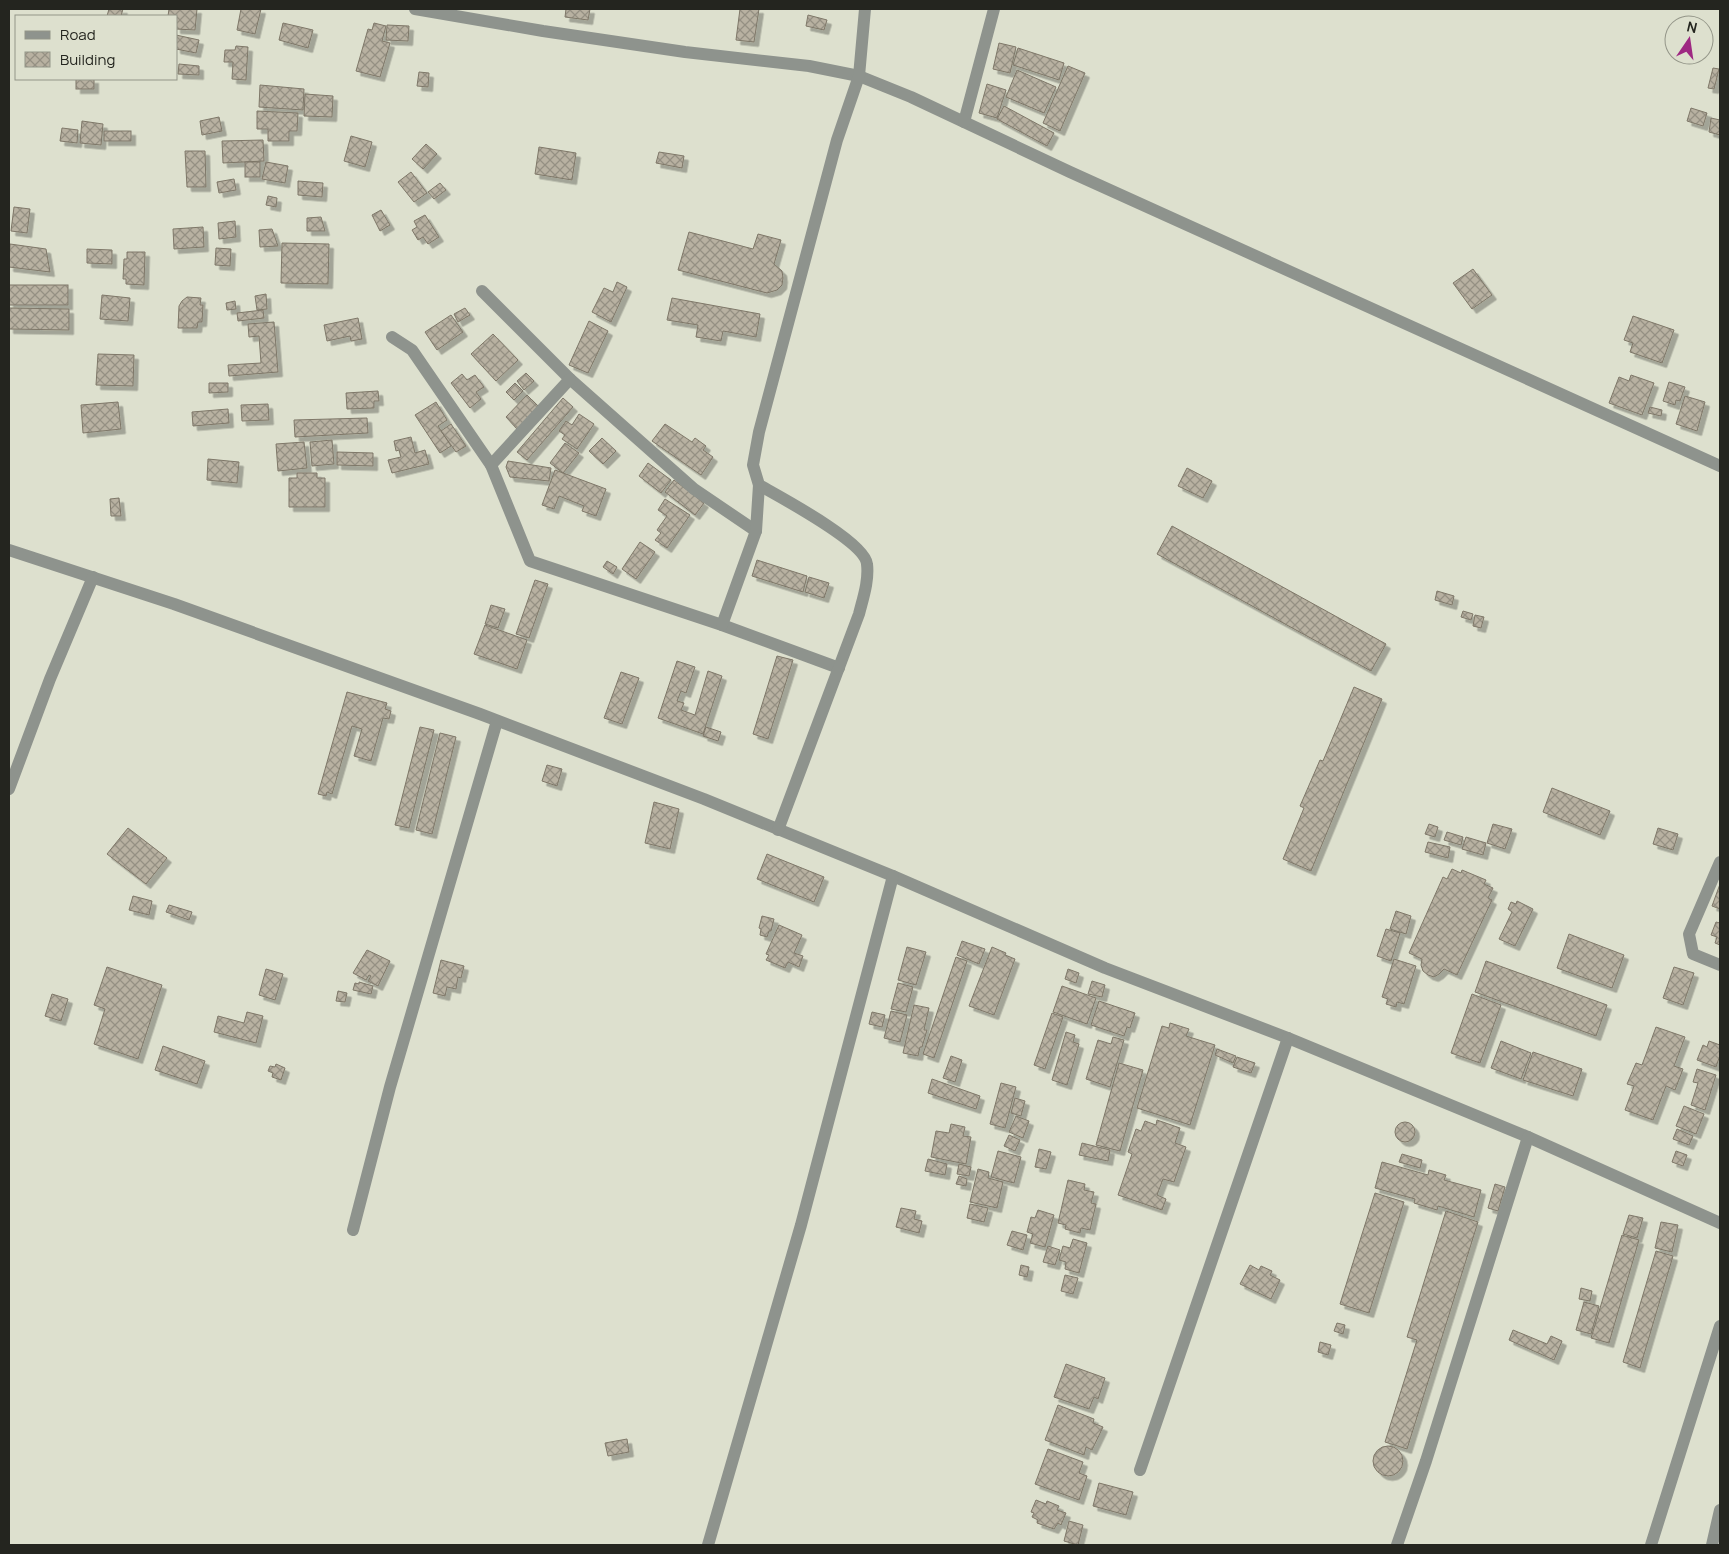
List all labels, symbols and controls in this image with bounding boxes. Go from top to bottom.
legend [15,15,178,80]
north arrow [1664,15,1714,65]
text: N [1685,16,1699,37]
text: Road [60,24,96,45]
text: Building [60,49,115,70]

